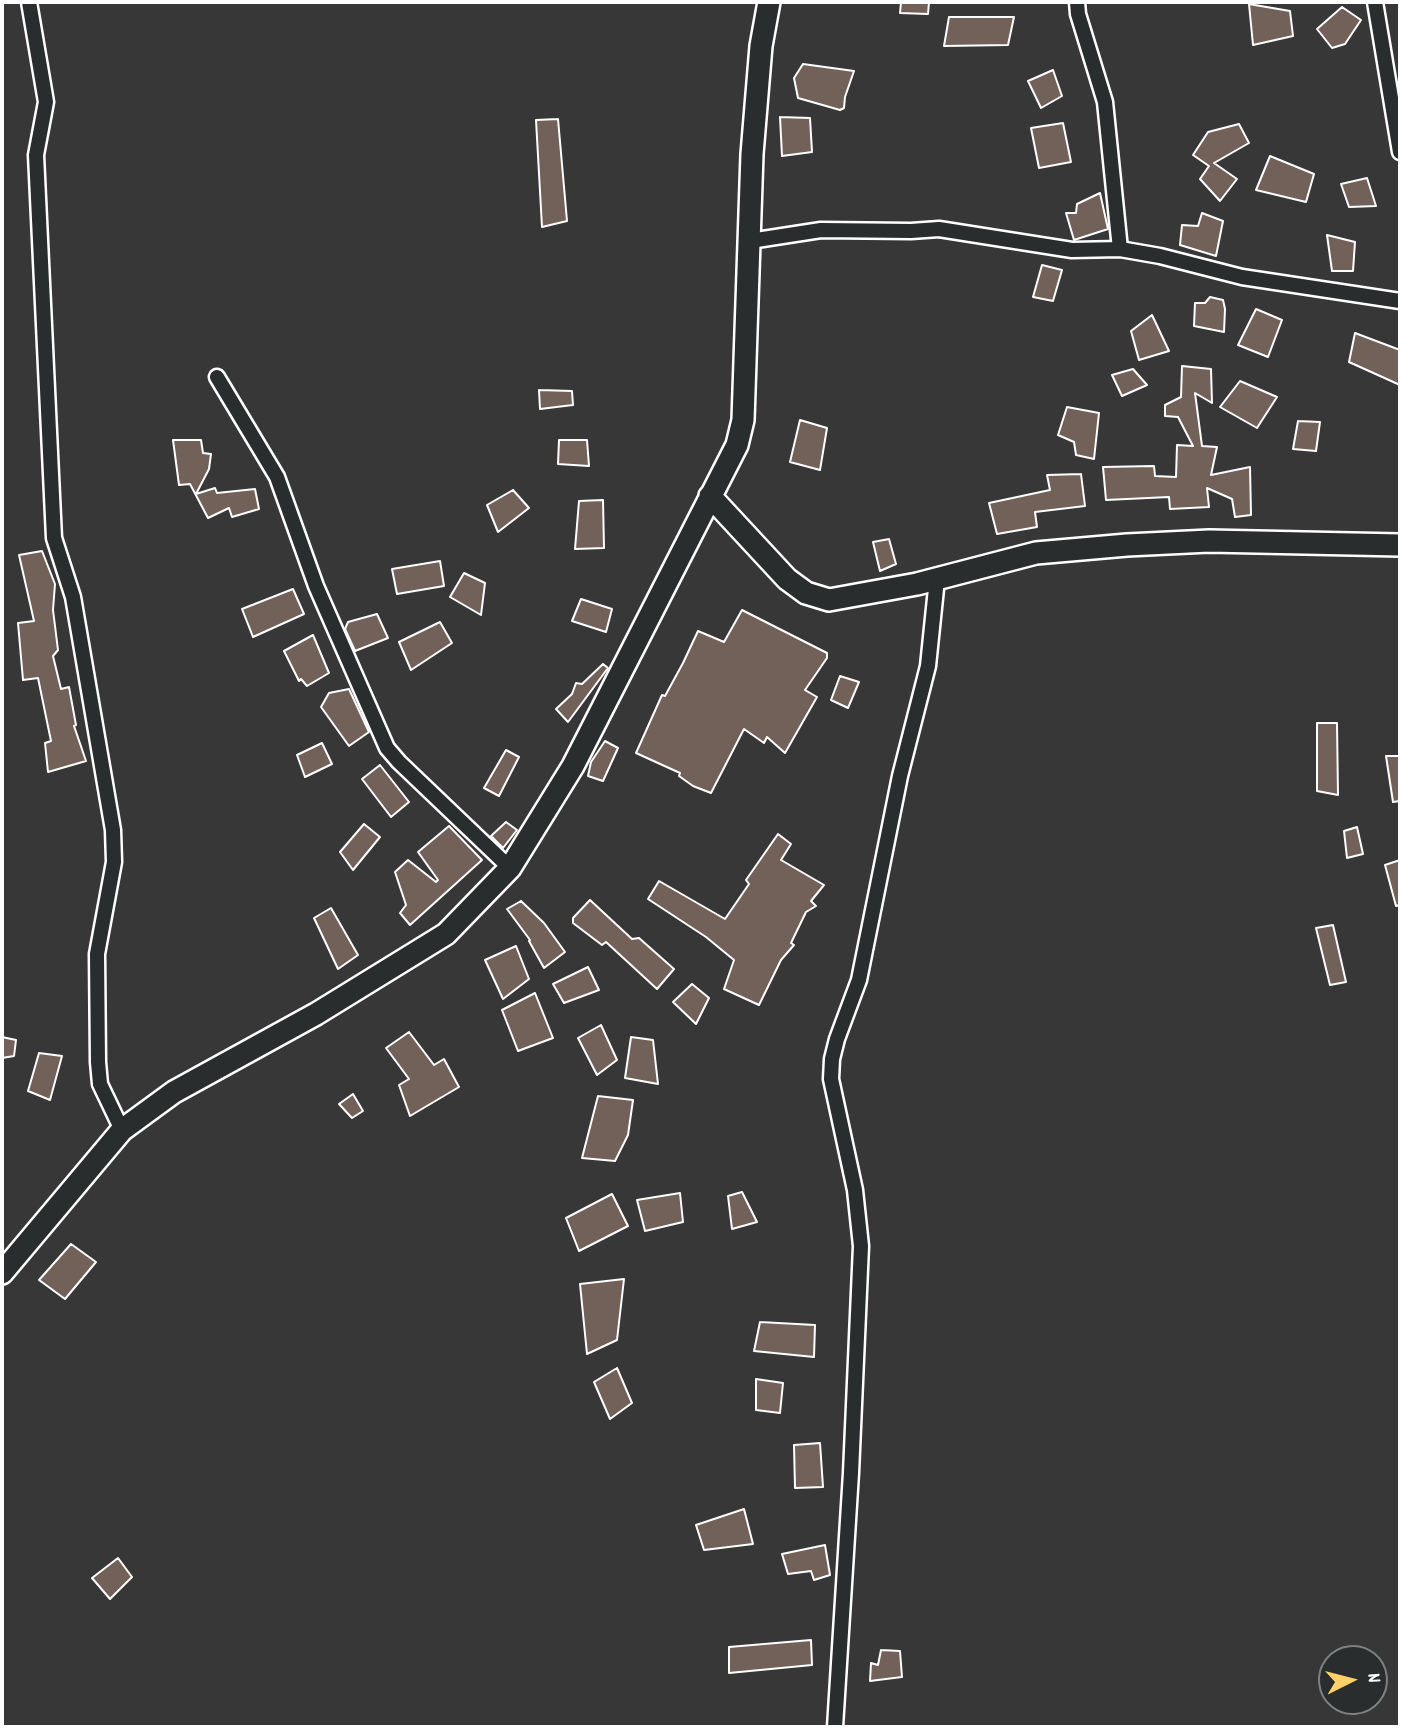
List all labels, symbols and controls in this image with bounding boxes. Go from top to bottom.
north arrow [1318,1645,1388,1715]
text: N [1358,1672,1386,1684]

